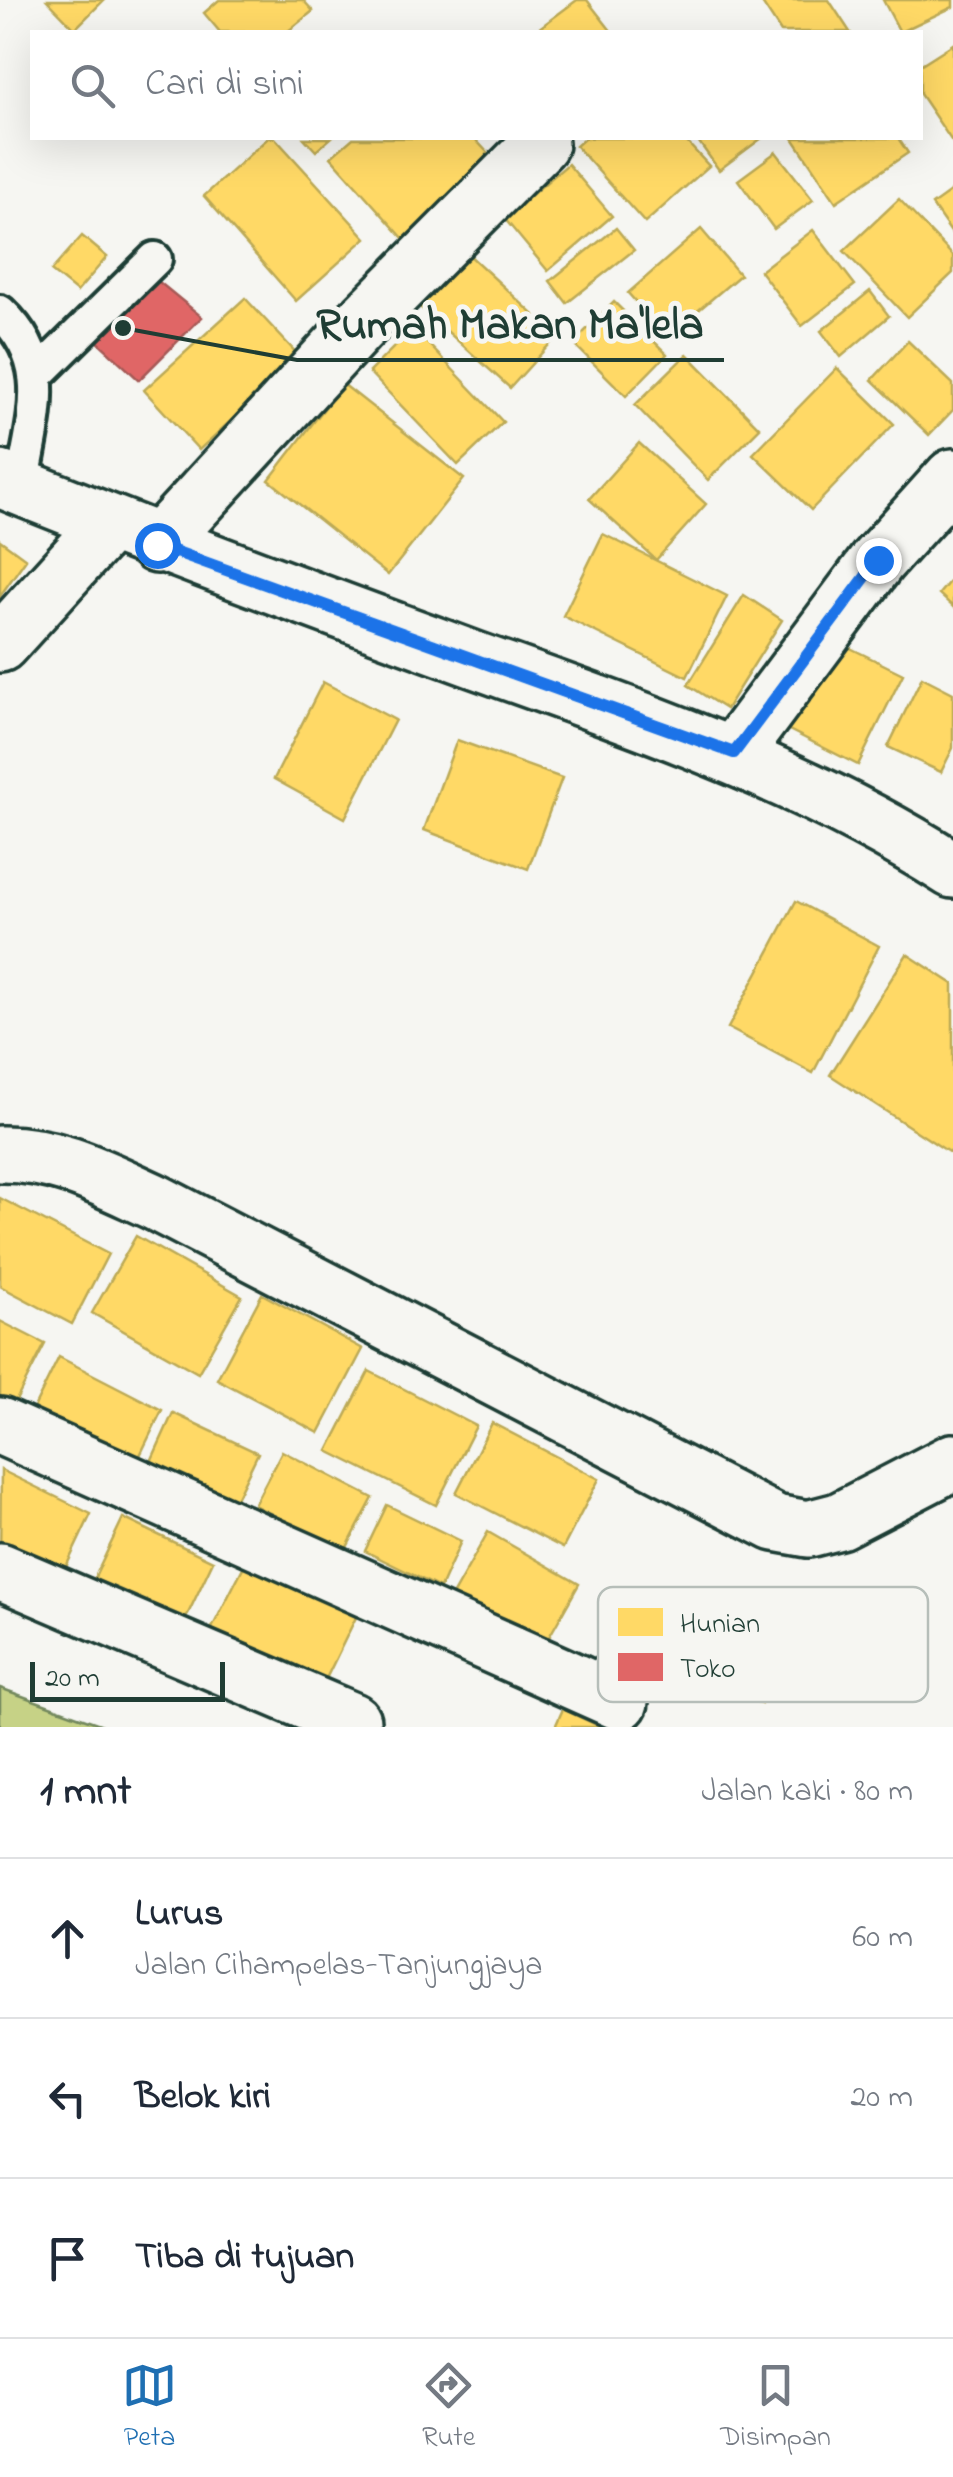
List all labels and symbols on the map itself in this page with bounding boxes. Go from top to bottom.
callout: Rumah Makan Ma'lela [297,285,724,360]
text: Rumah Makan Ma'lela [316,294,704,360]
route start [135,523,181,569]
route end [856,538,902,584]
legend [598,1587,928,1702]
text: Hunian [680,1605,760,1646]
text: Toko [680,1650,735,1691]
scale bar [30,1657,225,1702]

